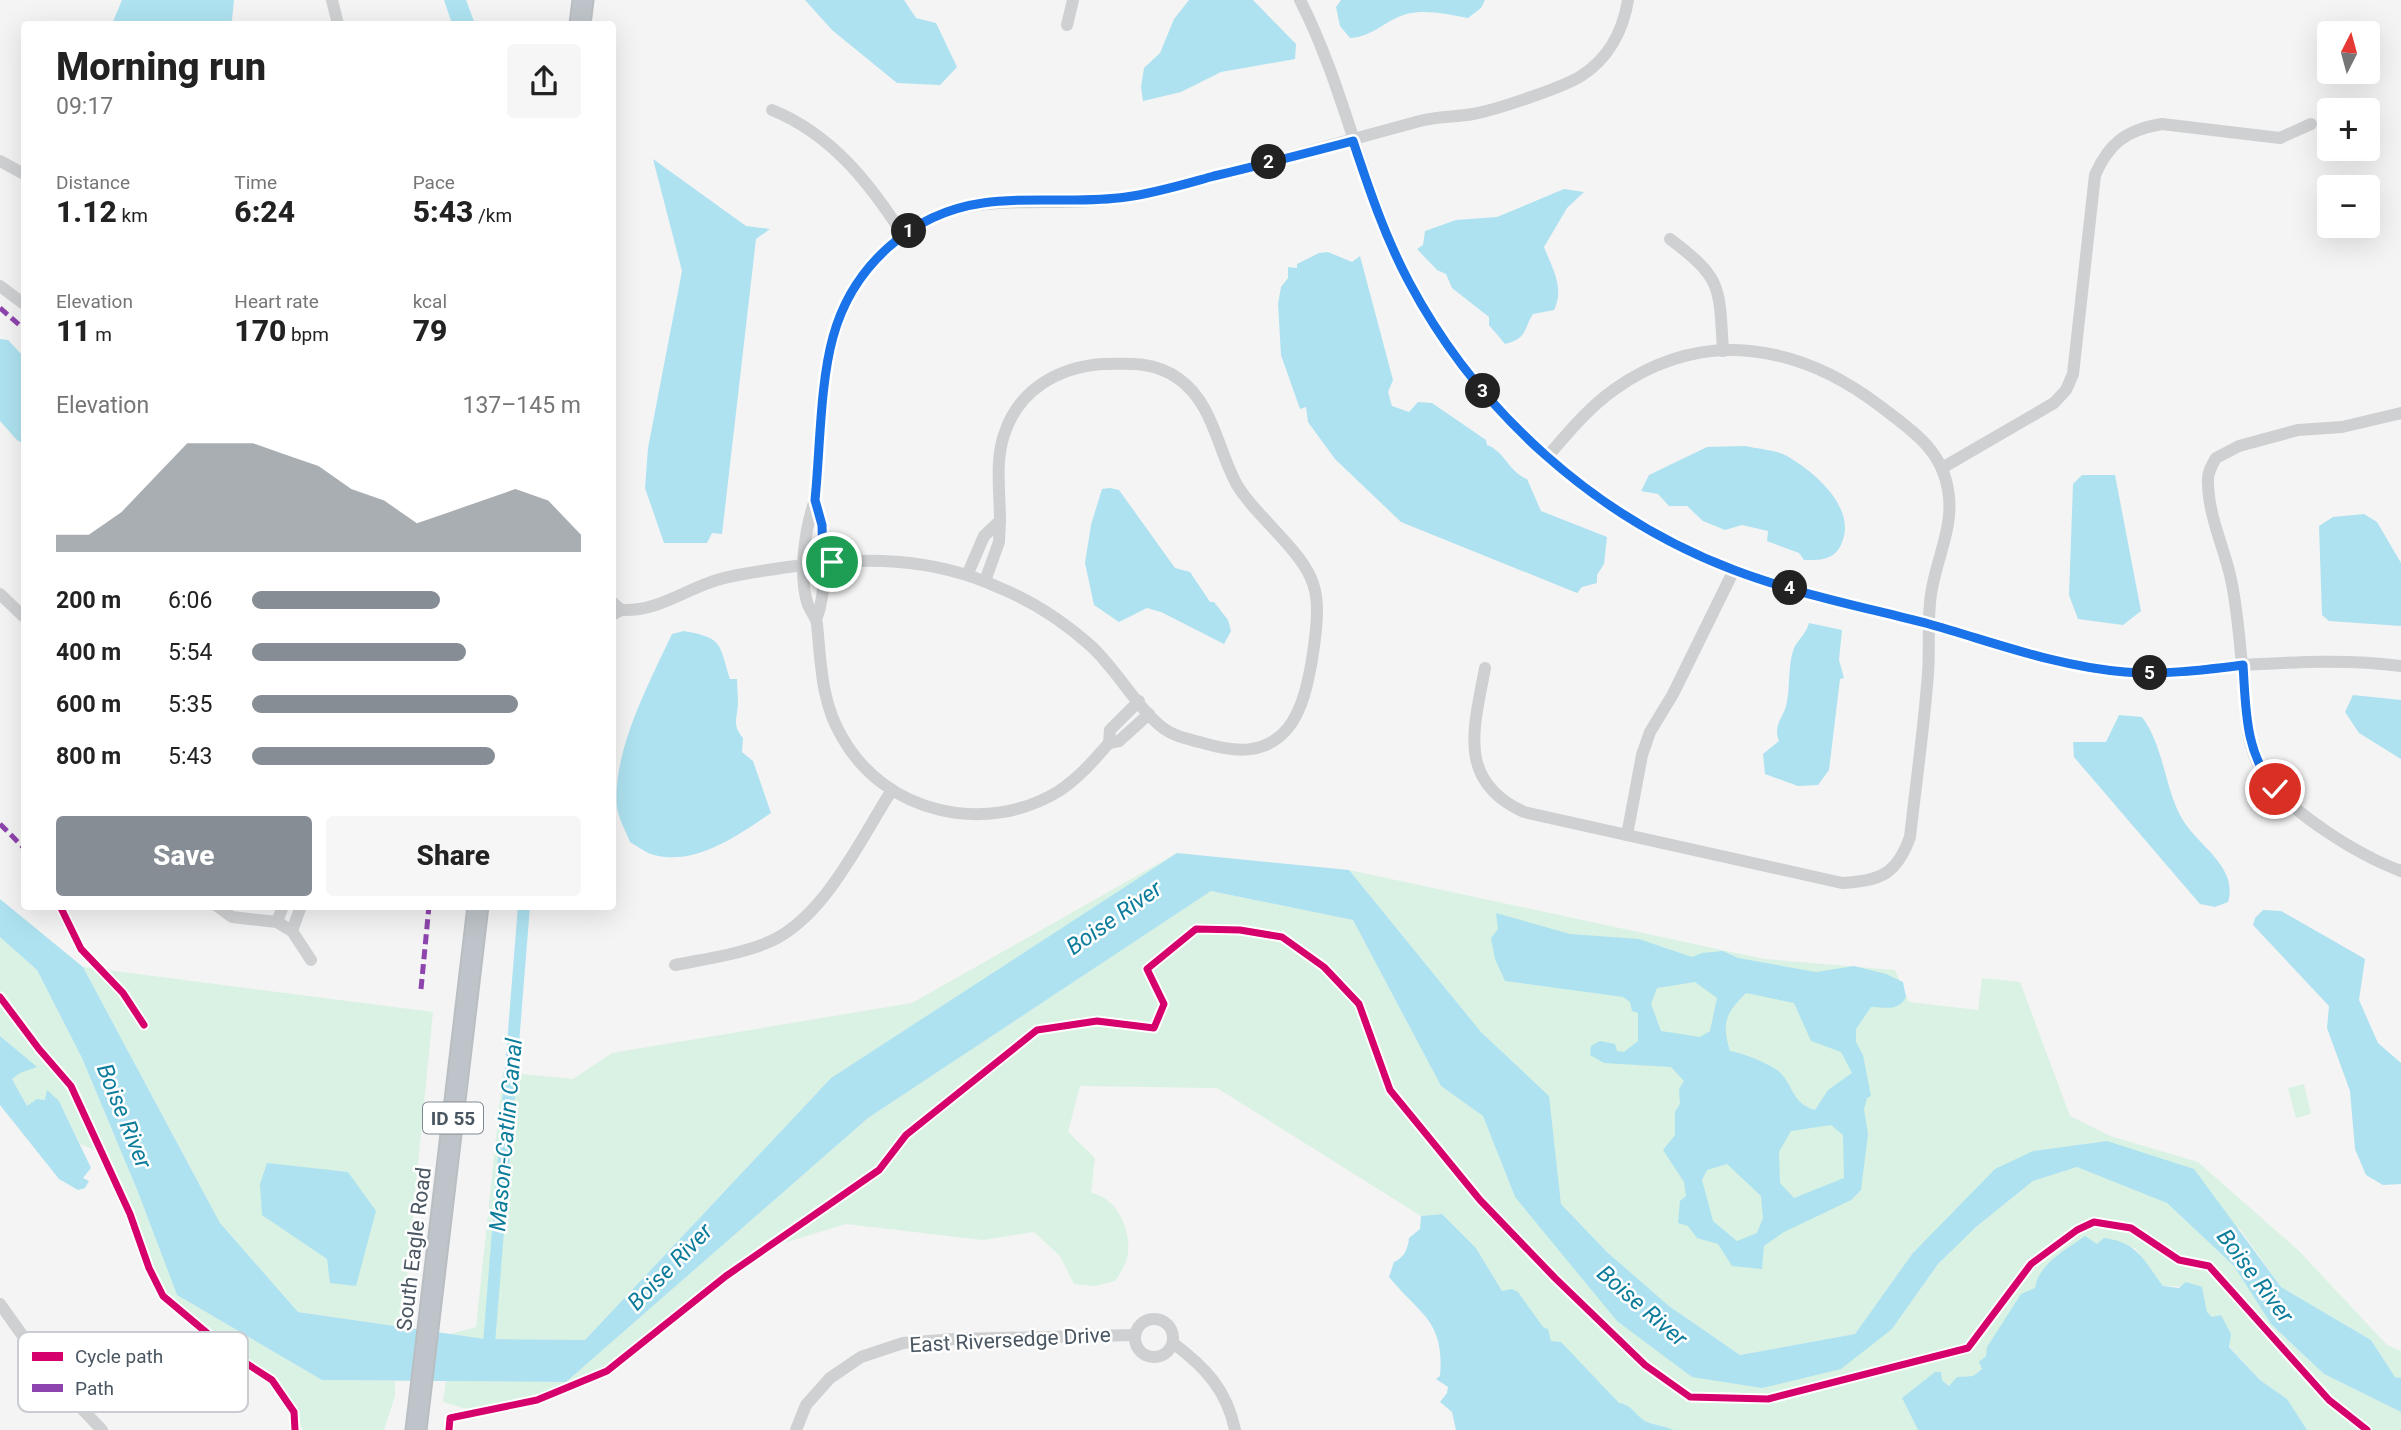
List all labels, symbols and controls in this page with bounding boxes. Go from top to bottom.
north arrow [2317,21,2380,84]
map controls [2317,21,2380,238]
button: share [507,44,581,118]
text: Morning run [56,45,266,89]
text: 09:17 [56,93,113,120]
button: + [2317,98,2380,161]
pin: 2 [1252,144,1286,180]
text: 2 [1263,150,1274,173]
text: Distance [56,171,130,194]
text: Time [234,171,277,194]
text: Pace [413,171,455,194]
button: − [2317,175,2380,238]
text: 1.12 [56,194,117,229]
text: 6:24 [234,194,295,229]
text: 5:43 [413,194,473,229]
text: km [117,204,148,227]
text: /km [473,204,512,227]
pin: 1 [892,214,926,248]
text: 1 [903,219,914,242]
text: Elevation [56,290,133,313]
text: Heart rate [234,290,319,313]
text: kcal [413,290,447,313]
text: 11 [56,313,91,348]
text: 170 [234,313,286,348]
text: 79 [413,313,447,348]
text: m [91,323,112,346]
text: bpm [286,323,329,346]
pin: 3 [1466,374,1500,408]
text: 3 [1477,379,1488,402]
text: Elevation [56,392,149,419]
text: 137–145 m [462,392,581,419]
pin [802,532,862,592]
icon: arrive [813,543,851,581]
pin: 4 [1772,570,1808,606]
text: 4 [1784,576,1795,599]
text: 200 m [56,587,121,614]
text: 6:06 [168,587,212,614]
text: 400 m [56,639,121,666]
text: 5:54 [168,639,212,666]
pin: 5 [2132,656,2168,690]
text: 5 [2144,661,2155,684]
text: 600 m [56,691,121,718]
text: 5:35 [168,691,212,718]
text: 800 m [56,743,121,770]
text: 5:43 [168,743,212,770]
pin [2245,759,2305,819]
icon: check [2256,770,2294,808]
button: Save [56,816,312,896]
button: Share [326,816,581,896]
water label: Boise River [1061,874,1168,961]
water label: Mason-Catlin Canal [484,1037,528,1233]
water label: Boise River [91,1060,158,1174]
road number: ID 55 [423,1102,483,1134]
street label: South Eagle Road [392,1166,436,1332]
water label: Boise River [622,1217,719,1316]
water label: Boise River [2211,1224,2300,1329]
water label: Boise River [1592,1260,1694,1353]
street label: East Riversedge Drive [909,1323,1111,1357]
legend [18,1332,248,1412]
text: Cycle path [75,1345,163,1368]
text: Path [75,1377,114,1400]

